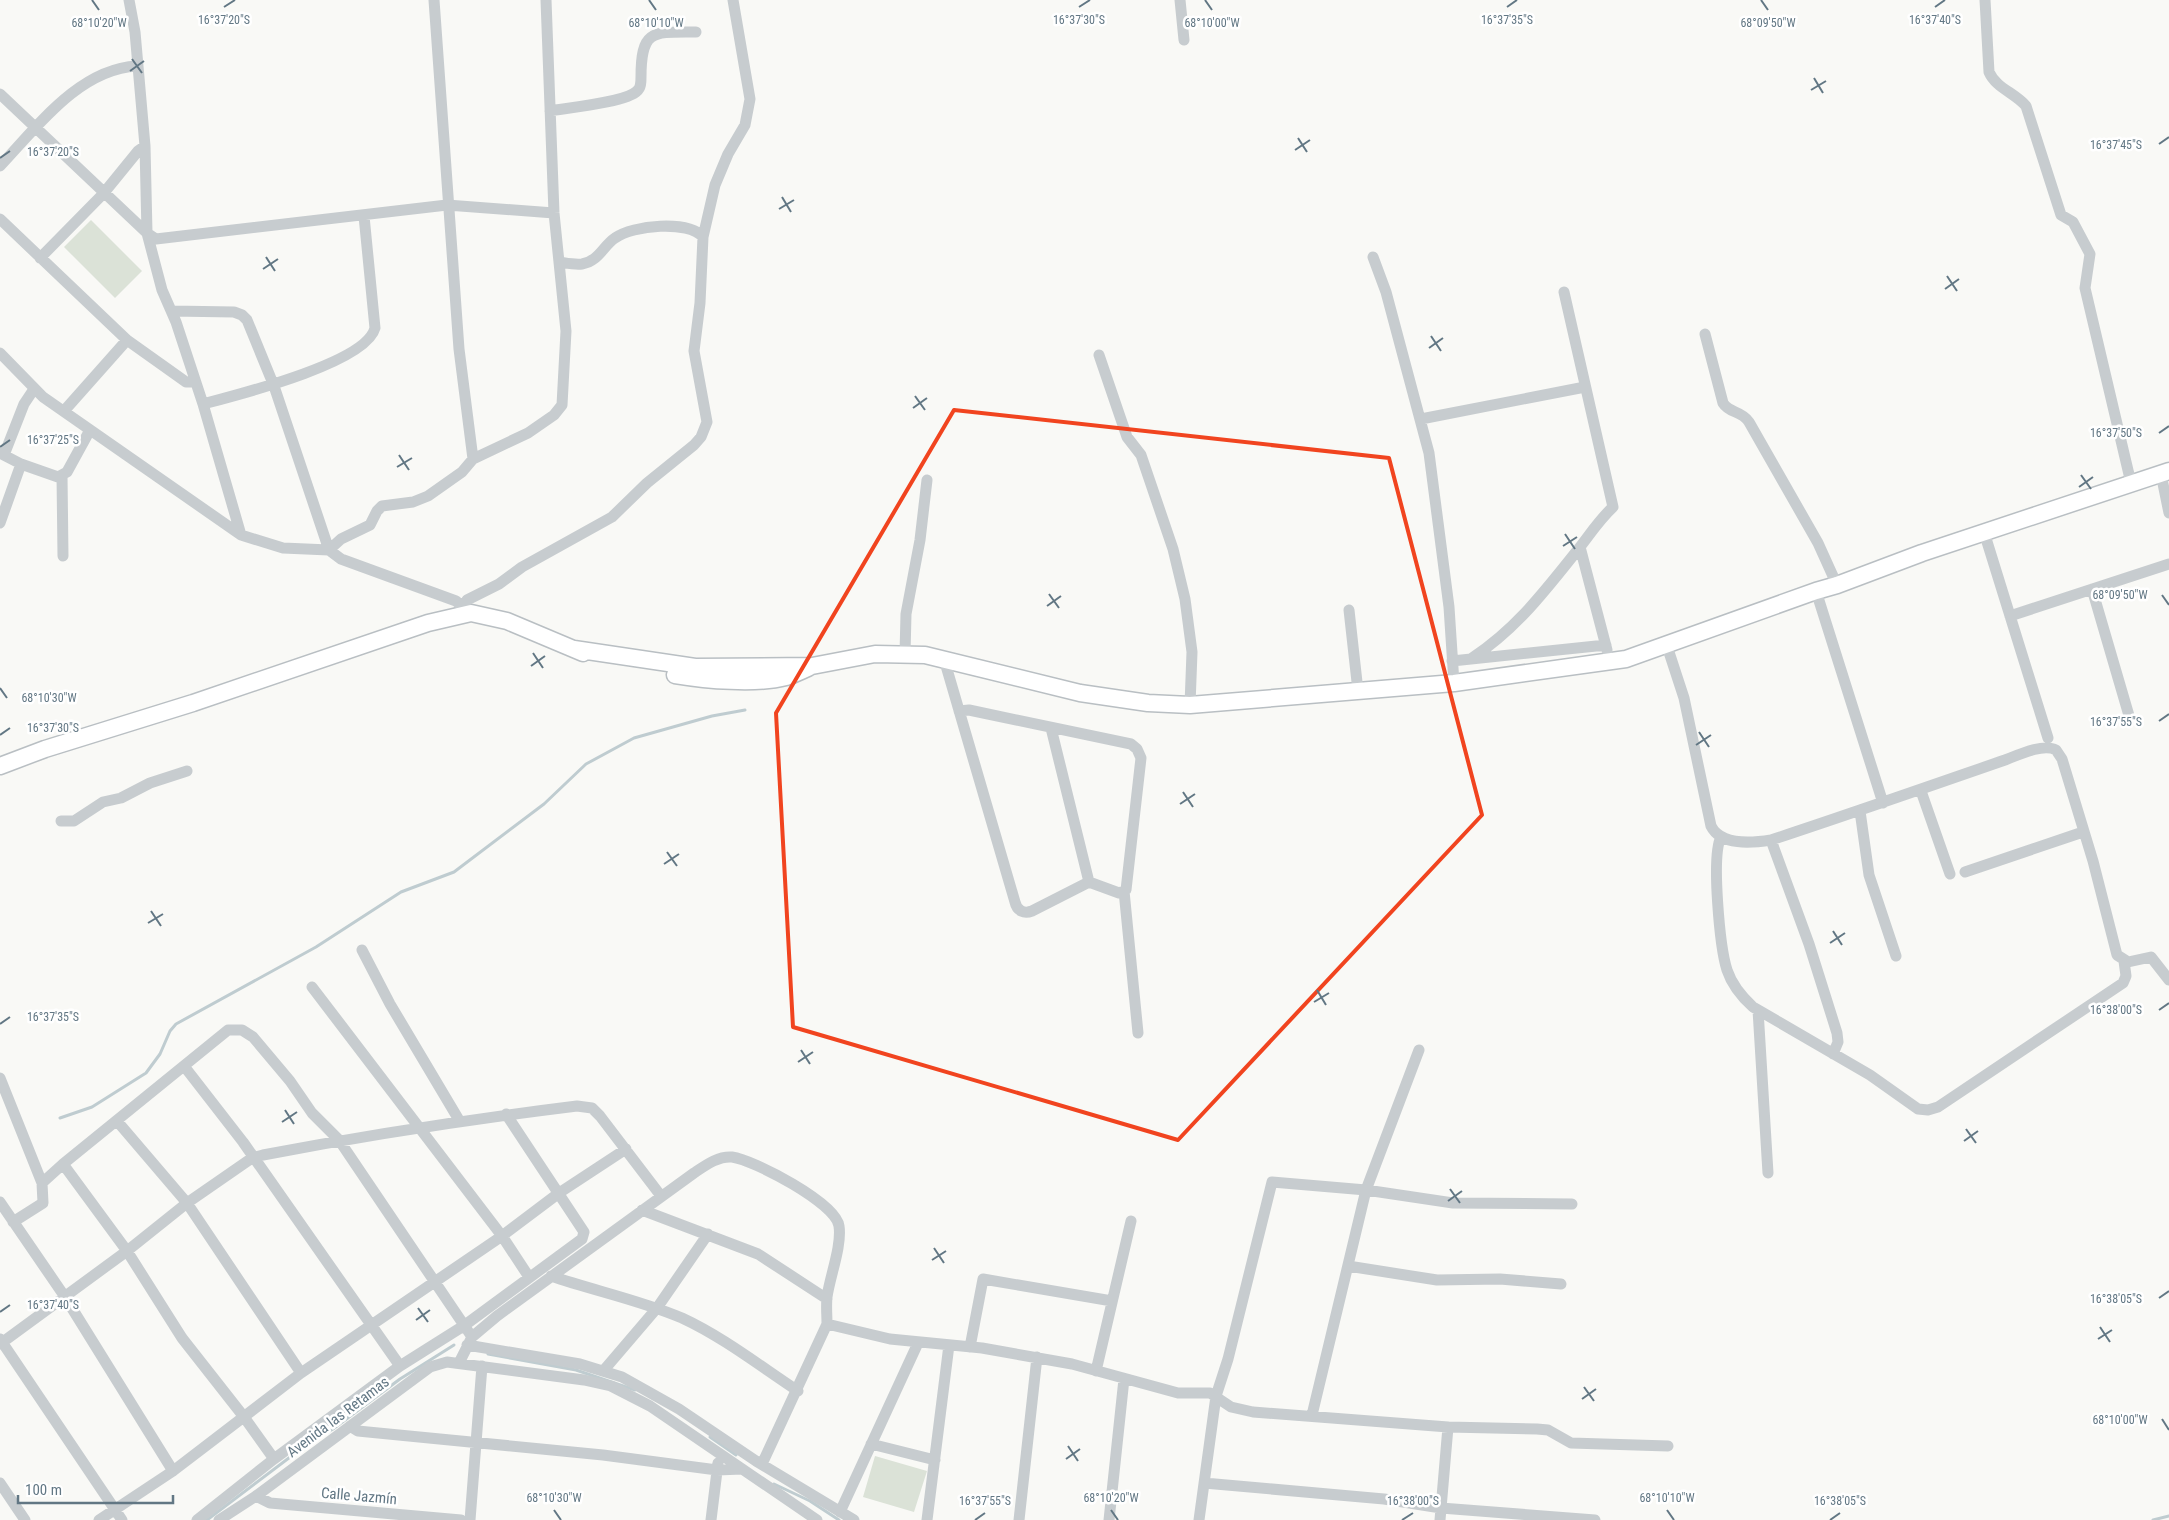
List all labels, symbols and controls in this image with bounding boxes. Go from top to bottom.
text: 16°37'20"S [198,13,250,27]
text: 16°37'30"S [1053,13,1105,27]
text: 16°37'35"S [1481,13,1533,27]
text: 16°37'40"S [1909,13,1961,27]
text: 68°10'20"W [71,16,127,30]
text: 68°10'10"W [628,16,684,30]
text: 68°10'00"W [1184,16,1240,30]
text: 68°09'50"W [1740,16,1796,30]
text: 16°37'45"S [2090,138,2142,152]
text: 16°37'20"S [27,145,79,159]
text: 16°37'50"S [2090,426,2142,440]
text: 16°37'25"S [27,433,79,447]
text: 68°09'50"W [2092,588,2148,602]
text: 68°10'30"W [21,691,77,705]
text: 16°37'55"S [2090,715,2142,729]
text: 16°37'30"S [27,721,79,735]
text: 16°38'00"S [2090,1003,2142,1017]
text: 16°37'35"S [27,1010,79,1024]
text: 16°38'05"S [2090,1292,2142,1306]
text: 16°37'40"S [27,1298,79,1312]
street label: Avenida las Retamas [283,1373,393,1461]
text: 68°10'00"W [2092,1413,2148,1427]
scale bar [18,1472,172,1504]
text: 100 m [25,1481,62,1499]
street label: Calle Jazmín [320,1484,398,1508]
text: 68°10'30"W [526,1491,582,1505]
text: 68°10'20"W [1083,1491,1139,1505]
text: 68°10'10"W [1639,1491,1695,1505]
text: 16°37'55"S [959,1494,1011,1508]
text: 16°38'00"S [1387,1494,1439,1508]
text: 16°38'05"S [1814,1494,1866,1508]

